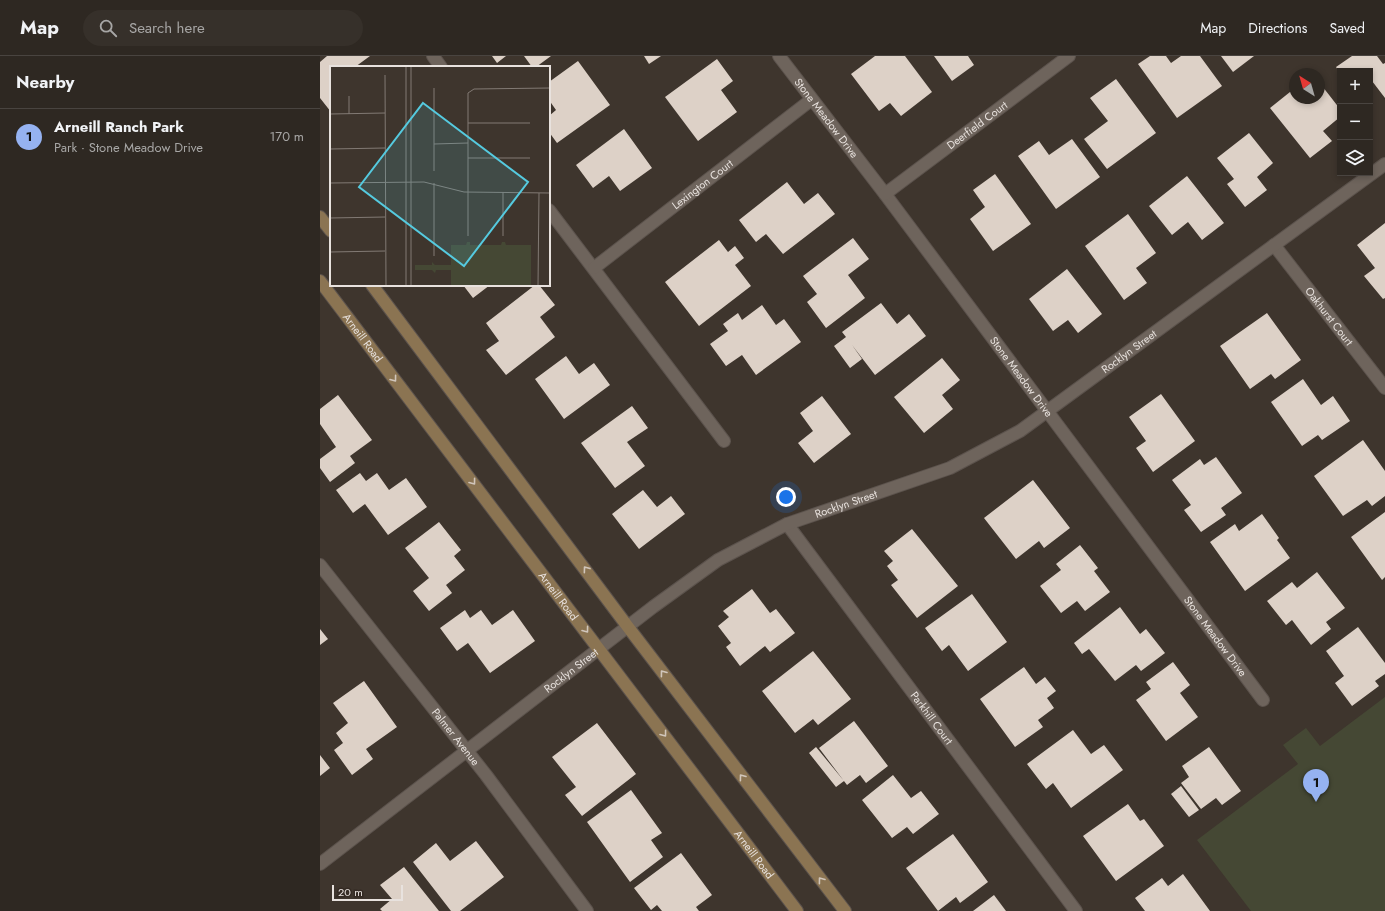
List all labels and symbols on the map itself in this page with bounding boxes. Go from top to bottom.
inset map [330,66,550,286]
north arrow [1289,68,1325,104]
street label: Stone Meadow Drive [791,75,863,161]
street label: Deerfield Court [943,97,1011,153]
street label: Lexington Court [668,155,737,213]
street label: Oakhurst Court [1301,283,1357,349]
street label: Arneill Road [339,310,387,365]
street label: Rocklyn Street [1098,326,1160,377]
street label: Stone Meadow Drive [986,333,1057,420]
one-way arrow [390,374,397,381]
one-way arrow [468,478,475,485]
street label: Rocklyn Street [813,486,880,522]
your location [776,487,796,507]
one-way arrow [583,566,591,573]
street label: Arneill Road [535,568,582,624]
street label: Stone Meadow Drive [1180,593,1251,680]
one-way arrow [581,626,588,633]
street label: Rocklyn Street [540,644,602,697]
one-way arrow [661,671,668,678]
street label: Parkhill Court [907,688,957,748]
street label: Palmer Avenue [428,705,484,769]
one-way arrow [659,730,667,737]
pin: 1 [1303,769,1329,802]
one-way arrow [740,774,747,781]
street label: Arneill Road [730,826,778,882]
one-way arrow [818,877,826,884]
scale bar [332,883,403,902]

